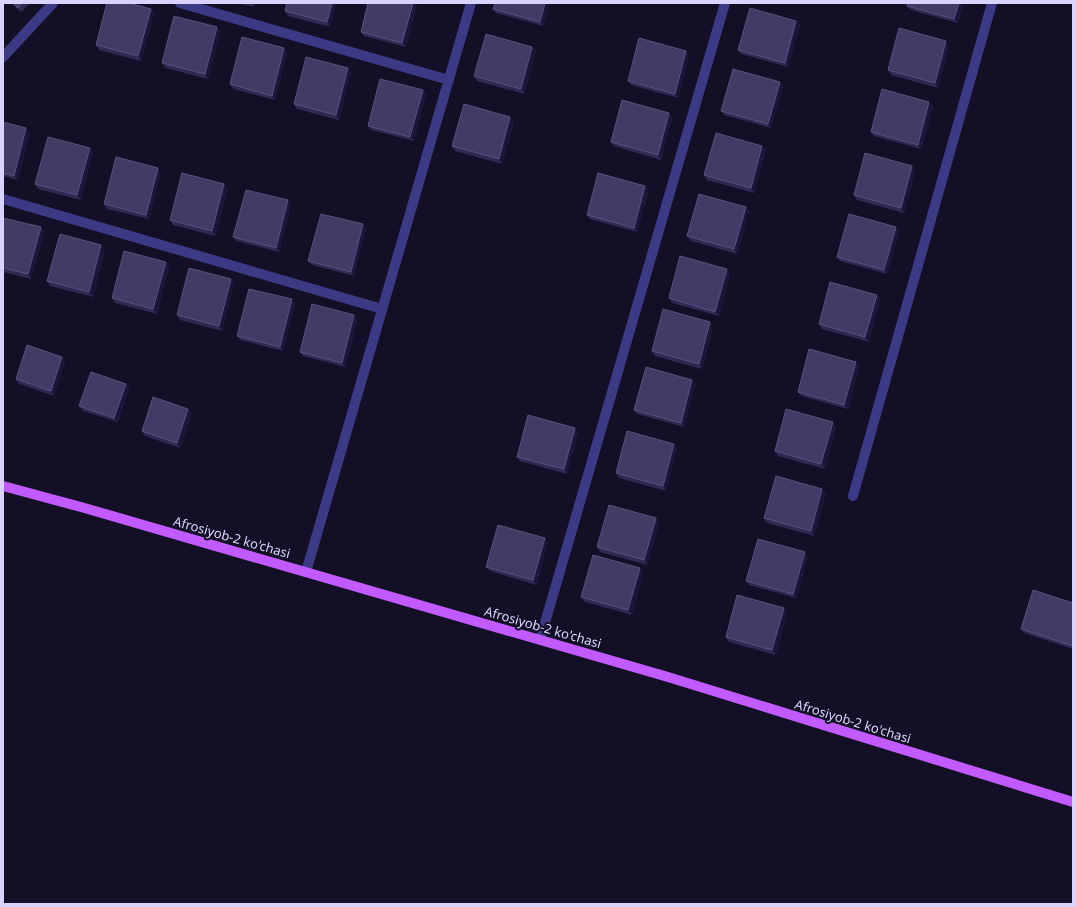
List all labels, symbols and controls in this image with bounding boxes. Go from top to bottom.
street label: Afrosiyob-2 ko'chasi [171,512,293,562]
street label: Afrosiyob-2 ko'chasi [482,602,604,652]
street label: Afrosiyob-2 ko'chasi [793,695,913,747]

